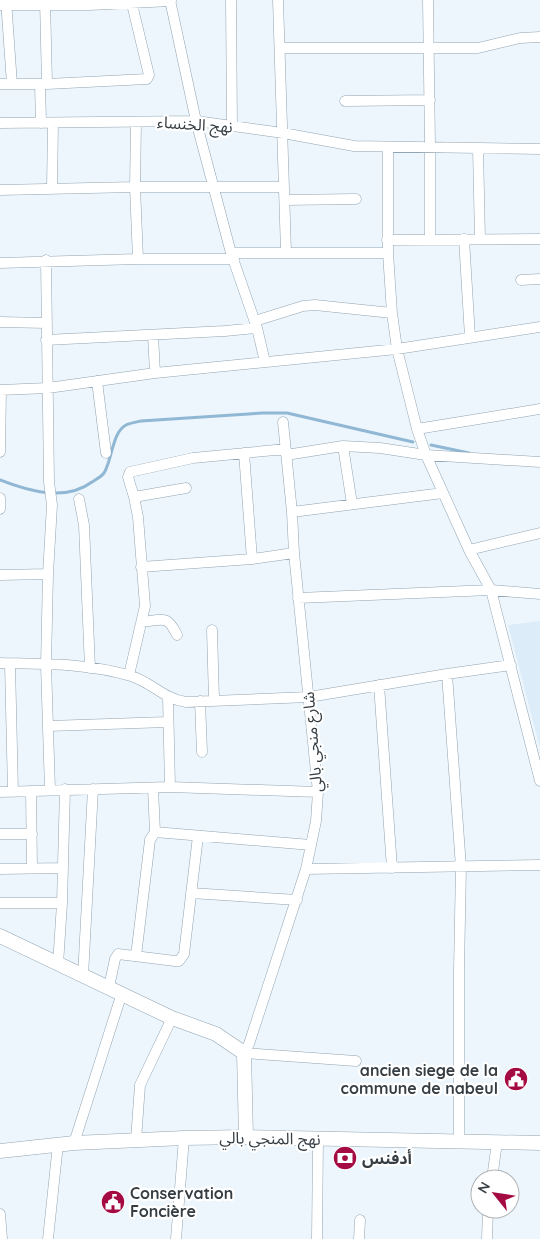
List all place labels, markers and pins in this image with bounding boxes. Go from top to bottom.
place label: ancien siege de la commune de nabeul [341,1060,498,1098]
public building icon: ancien siege de la commune de nabeul [503,1066,529,1092]
bank icon: أدفنس [332,1145,358,1171]
place label: أدفنس [362,1148,412,1168]
place label: Conservation Foncière [130,1183,233,1221]
public building icon: Conservation Foncière [100,1189,126,1215]

